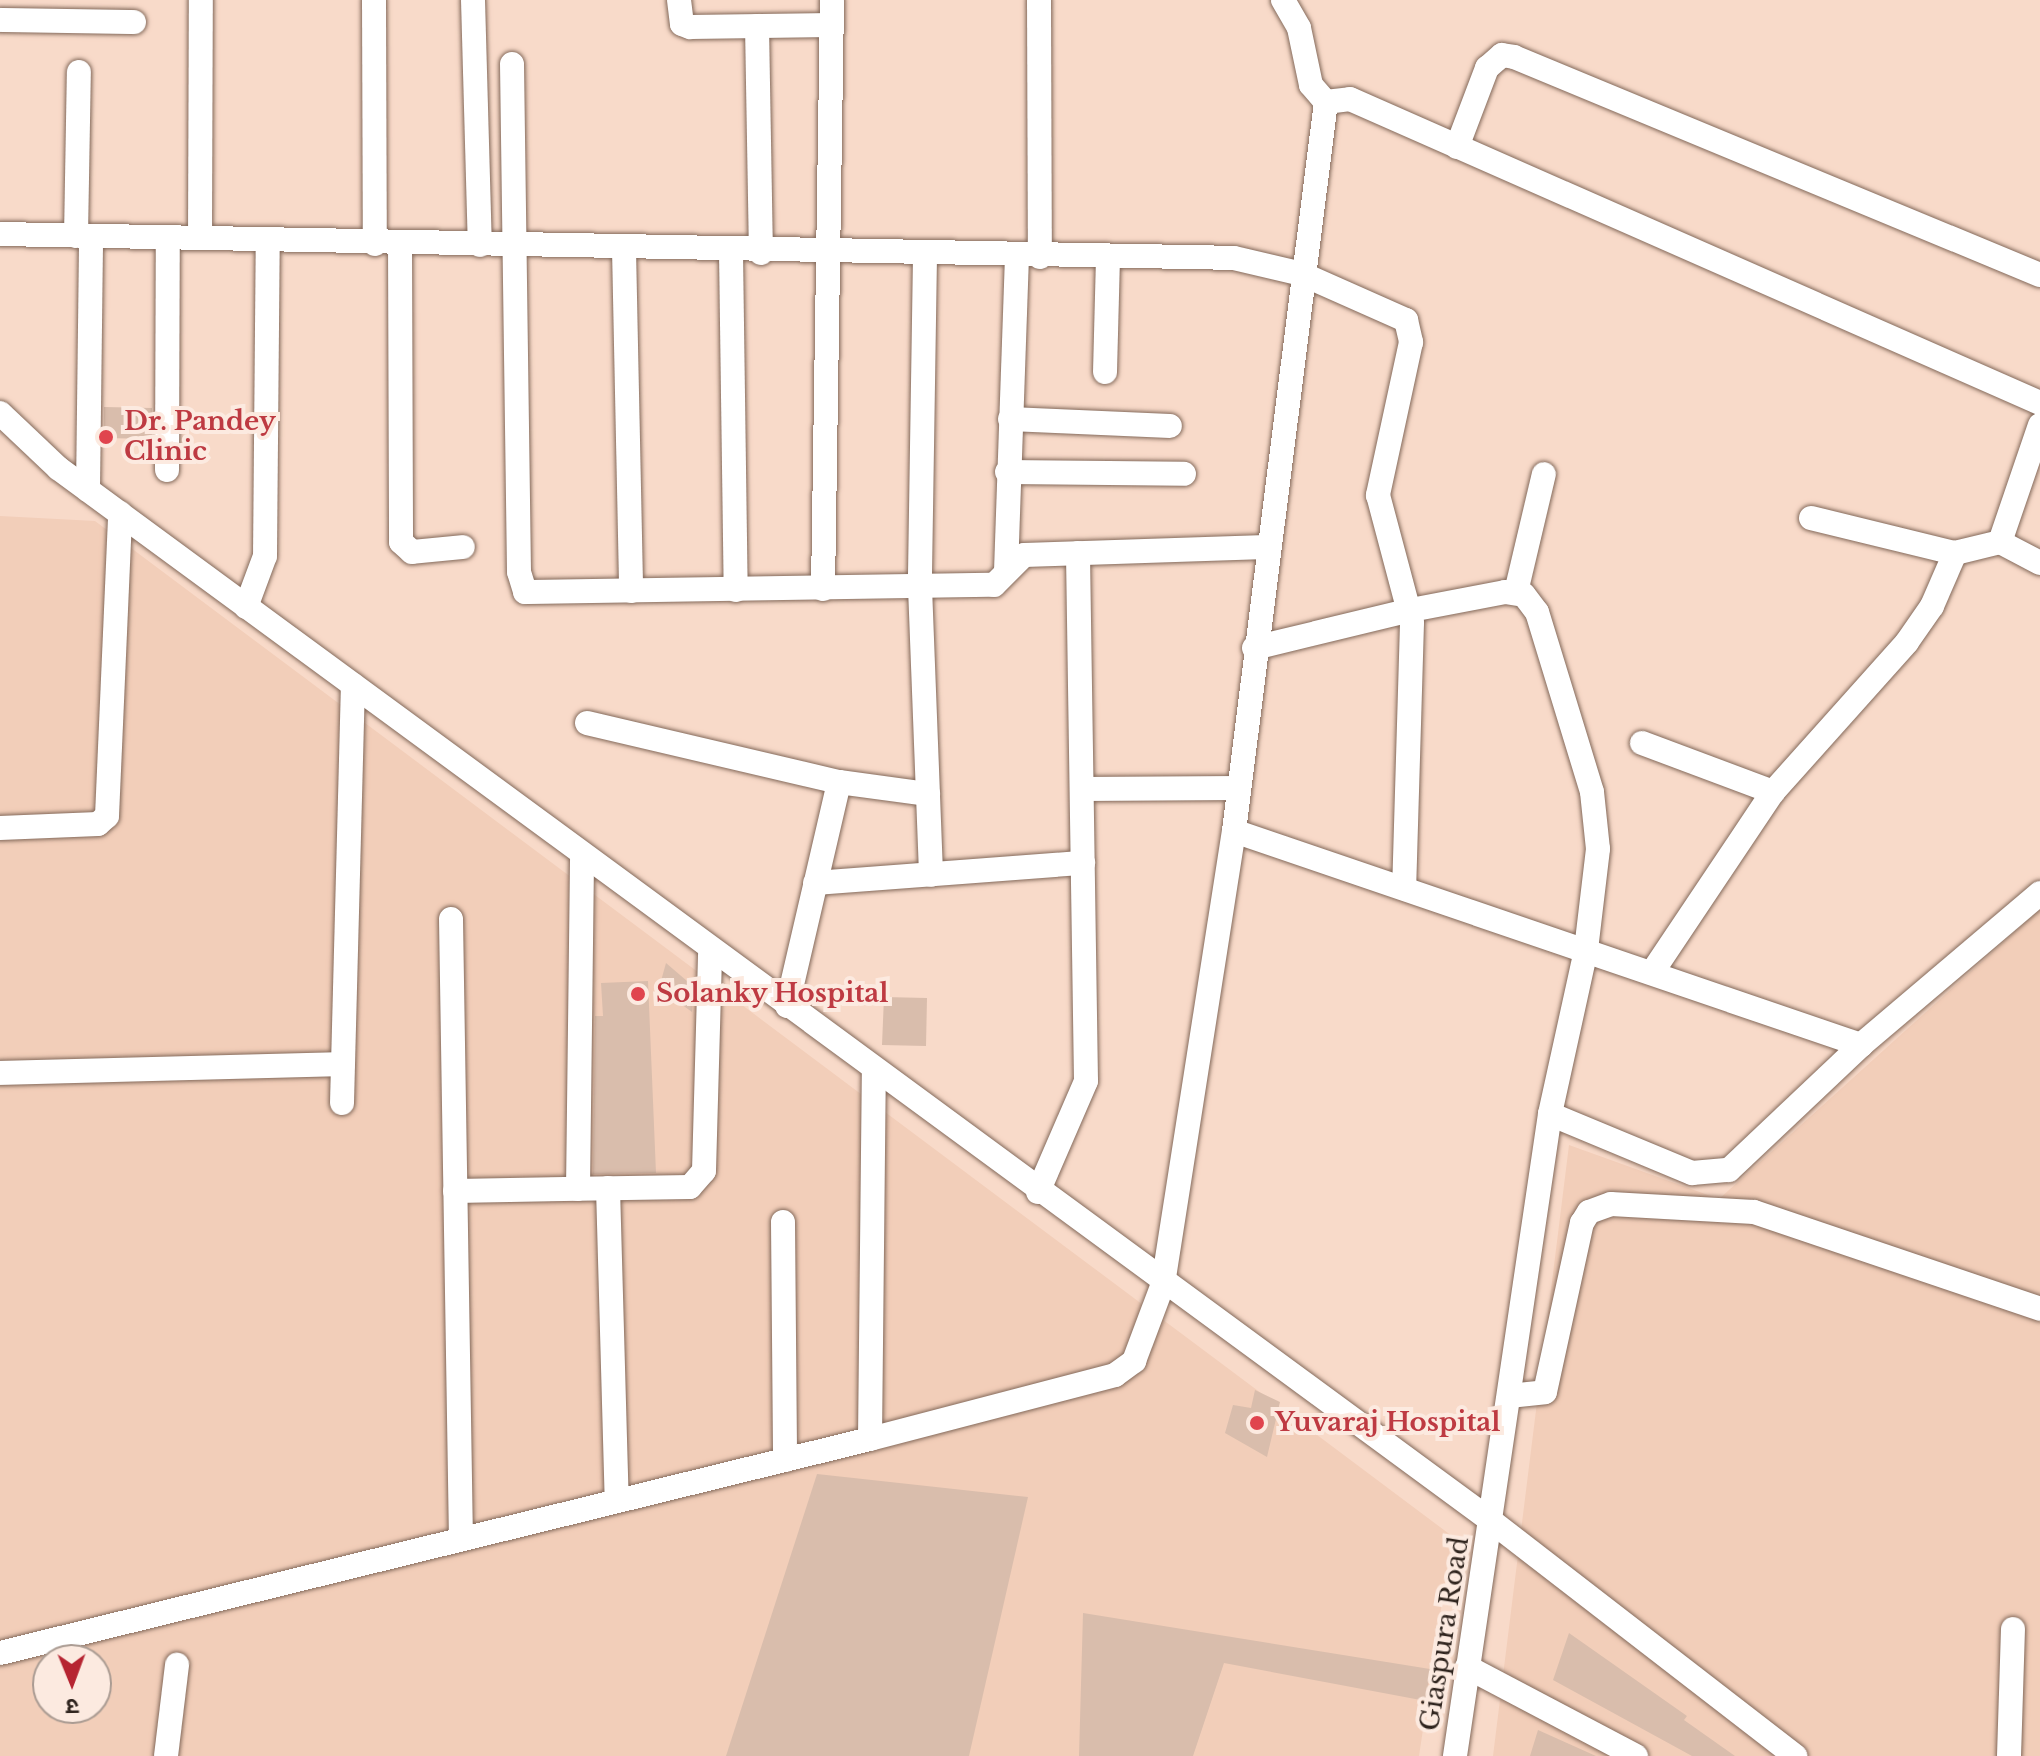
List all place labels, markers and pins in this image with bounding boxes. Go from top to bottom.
place label: Dr. Pandey Clinic [124,406,276,468]
marker: Dr. Pandey Clinic [95,426,117,448]
place label: Solanky Hospital [656,978,889,1010]
marker: Solanky Hospital [627,983,649,1005]
place label: Yuvaraj Hospital [1275,1407,1500,1439]
marker: Yuvaraj Hospital [1246,1412,1268,1434]

